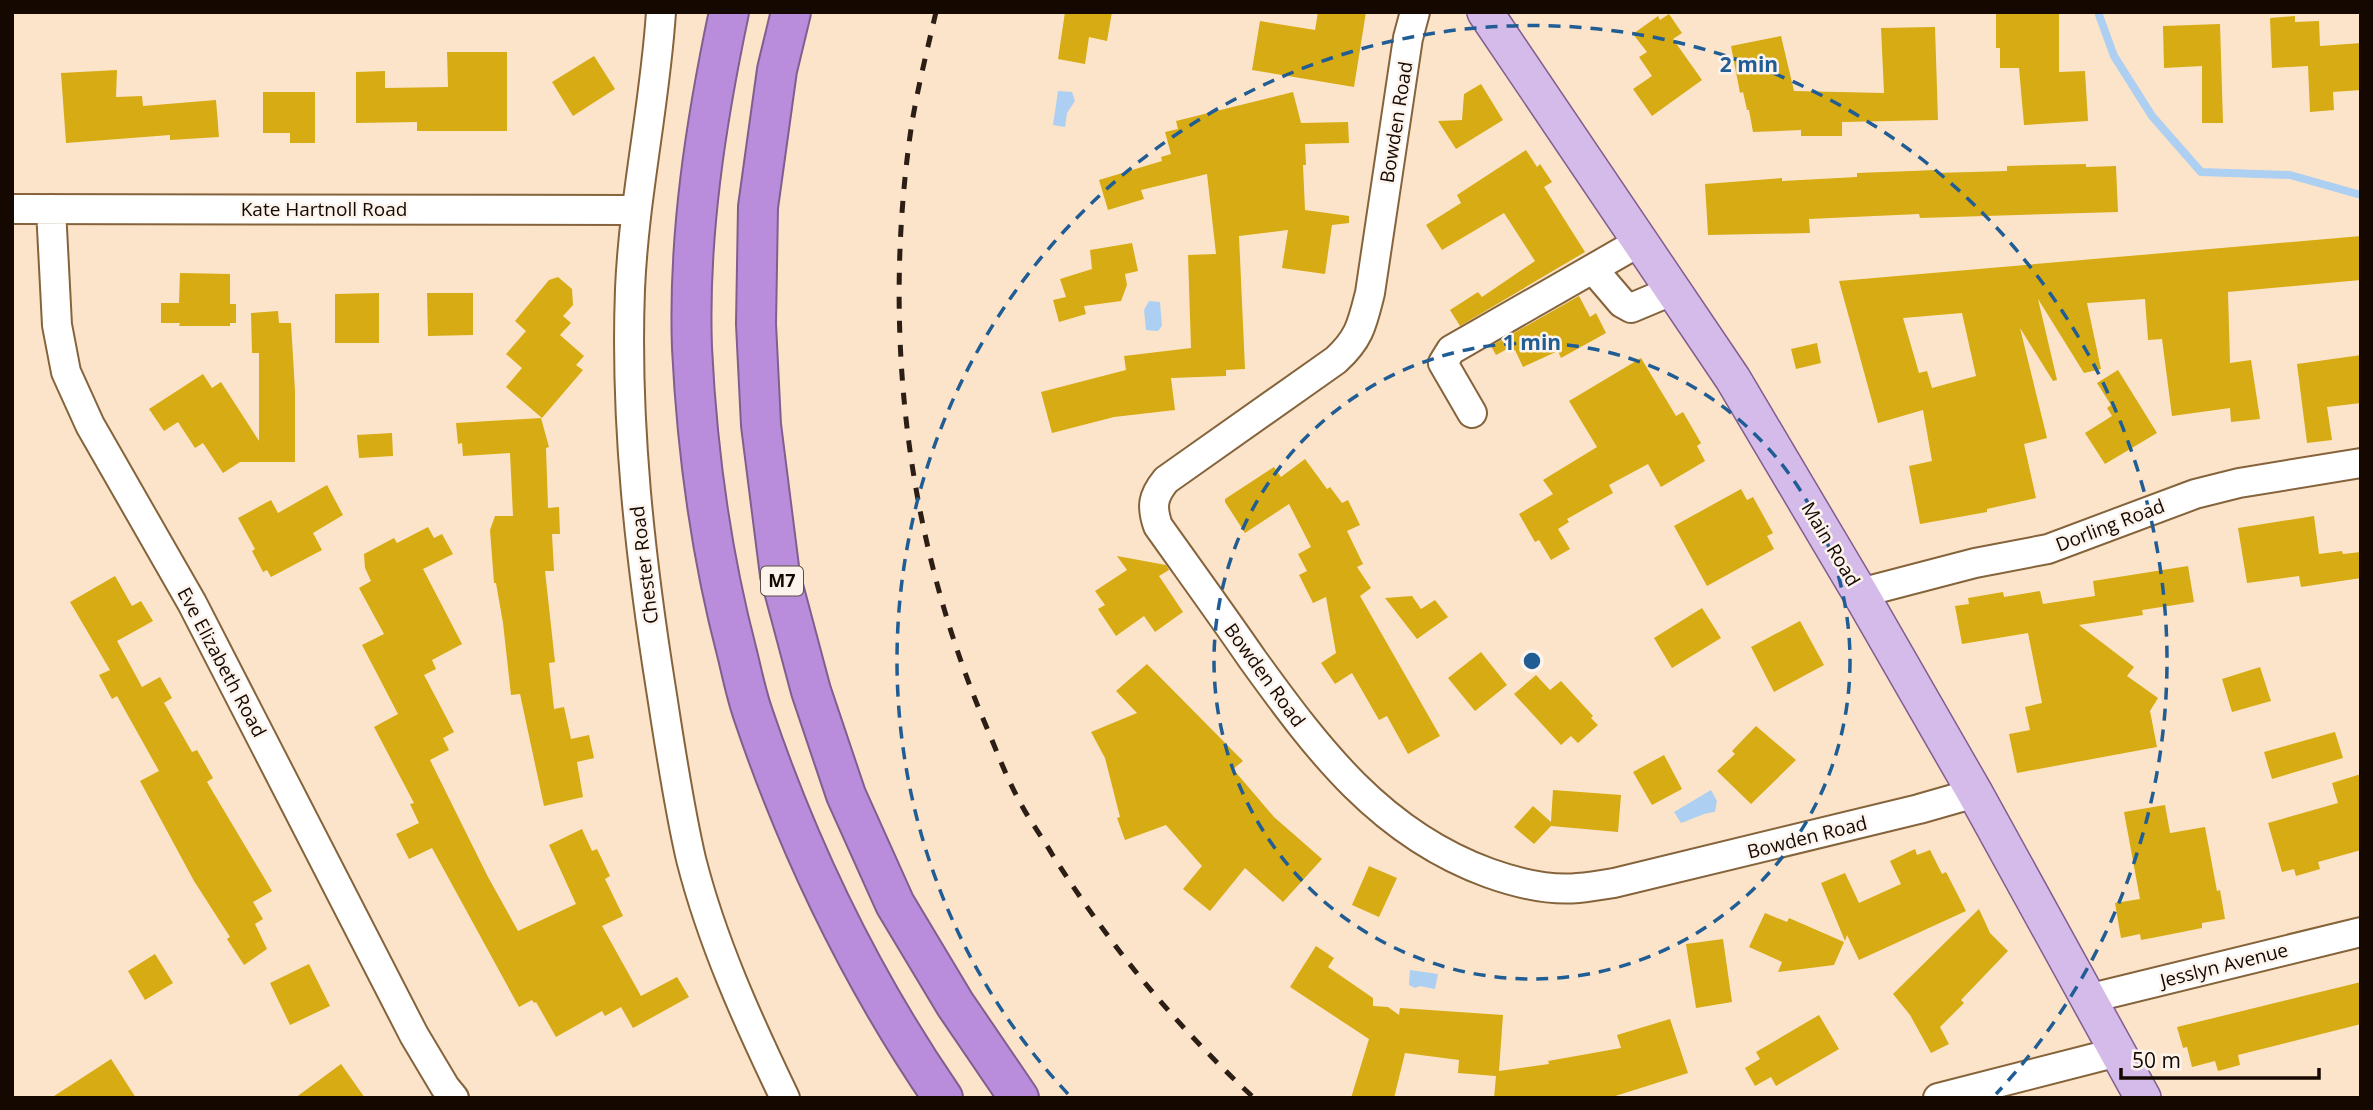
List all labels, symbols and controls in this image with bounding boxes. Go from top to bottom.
text: 2 min [1720,50,1778,78]
street label: Bowden Road [1374,59,1418,185]
street label: Kate Hartnoll Road [241,196,407,222]
text: 1 min [1503,328,1561,356]
street label: Dorling Road [2052,492,2168,558]
street label: Main Road [1796,497,1866,591]
street label: Chester Road [624,504,664,626]
road number: M7 [761,566,803,596]
street label: Eve Elizabeth Road [171,582,273,742]
street label: Bowden Road [1218,618,1312,732]
centre of rings [1520,649,1544,673]
street label: Bowden Road [1744,810,1870,864]
street label: Jesslyn Avenue [2155,937,2291,994]
scale bar [2121,1036,2319,1080]
text: 50 m [2132,1046,2181,1074]

